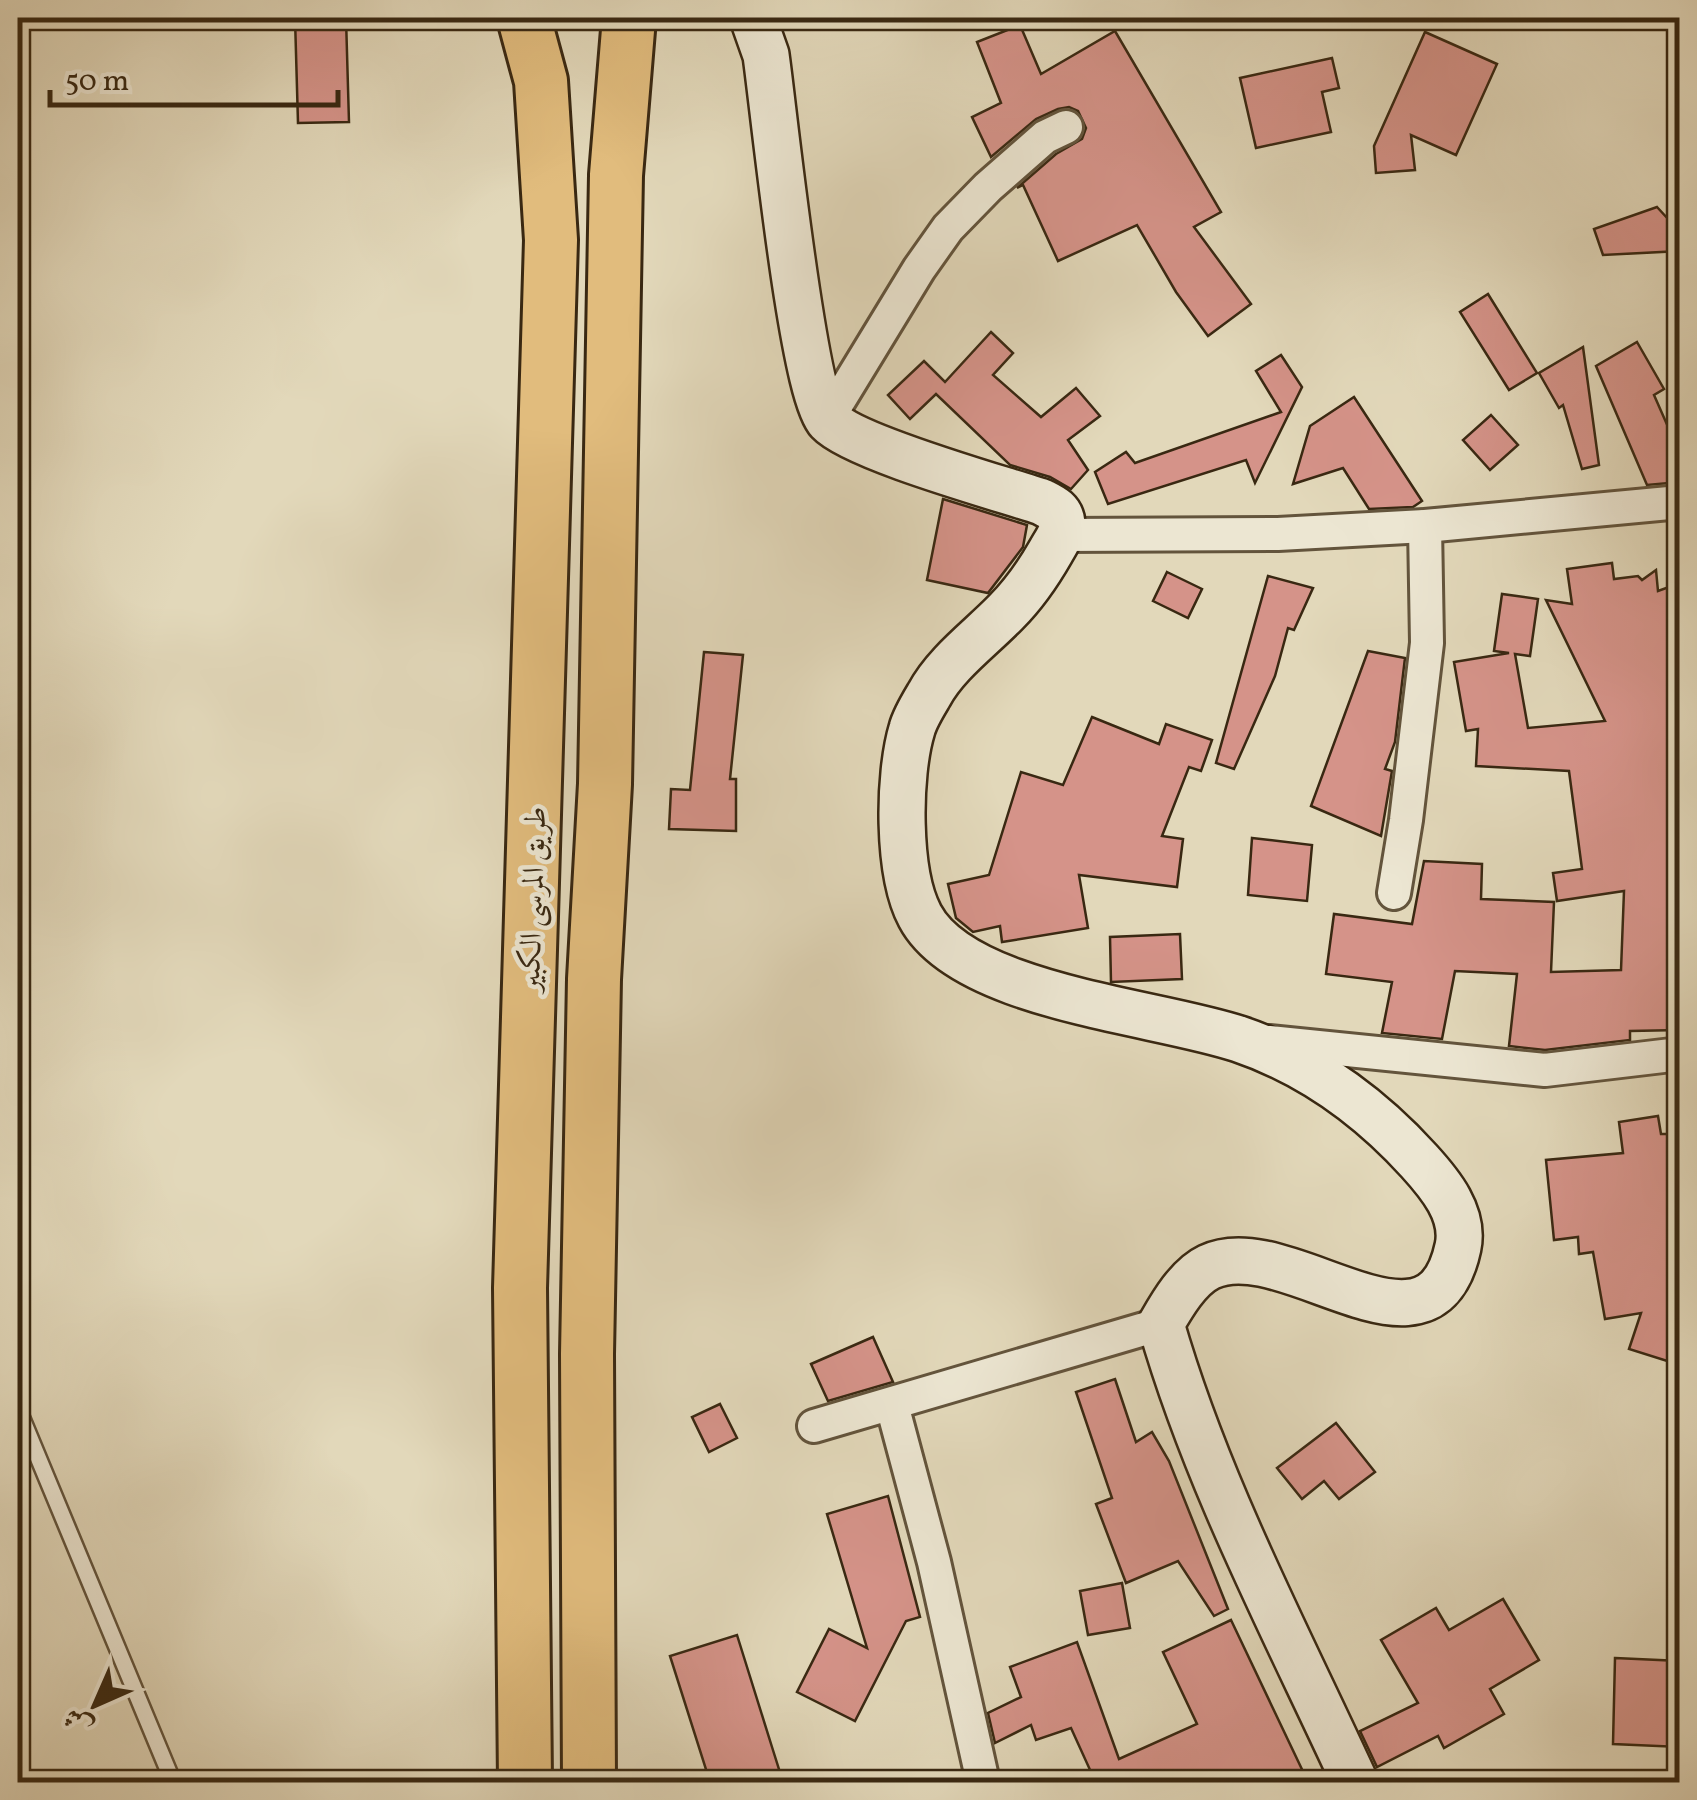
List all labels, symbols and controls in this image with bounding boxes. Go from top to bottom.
scale bar [50,45,338,107]
text: 50 m [65,61,129,103]
street label: طريق المرسى الكبير [510,806,558,995]
north arrow [45,1655,145,1755]
text: ش [55,1697,103,1745]

